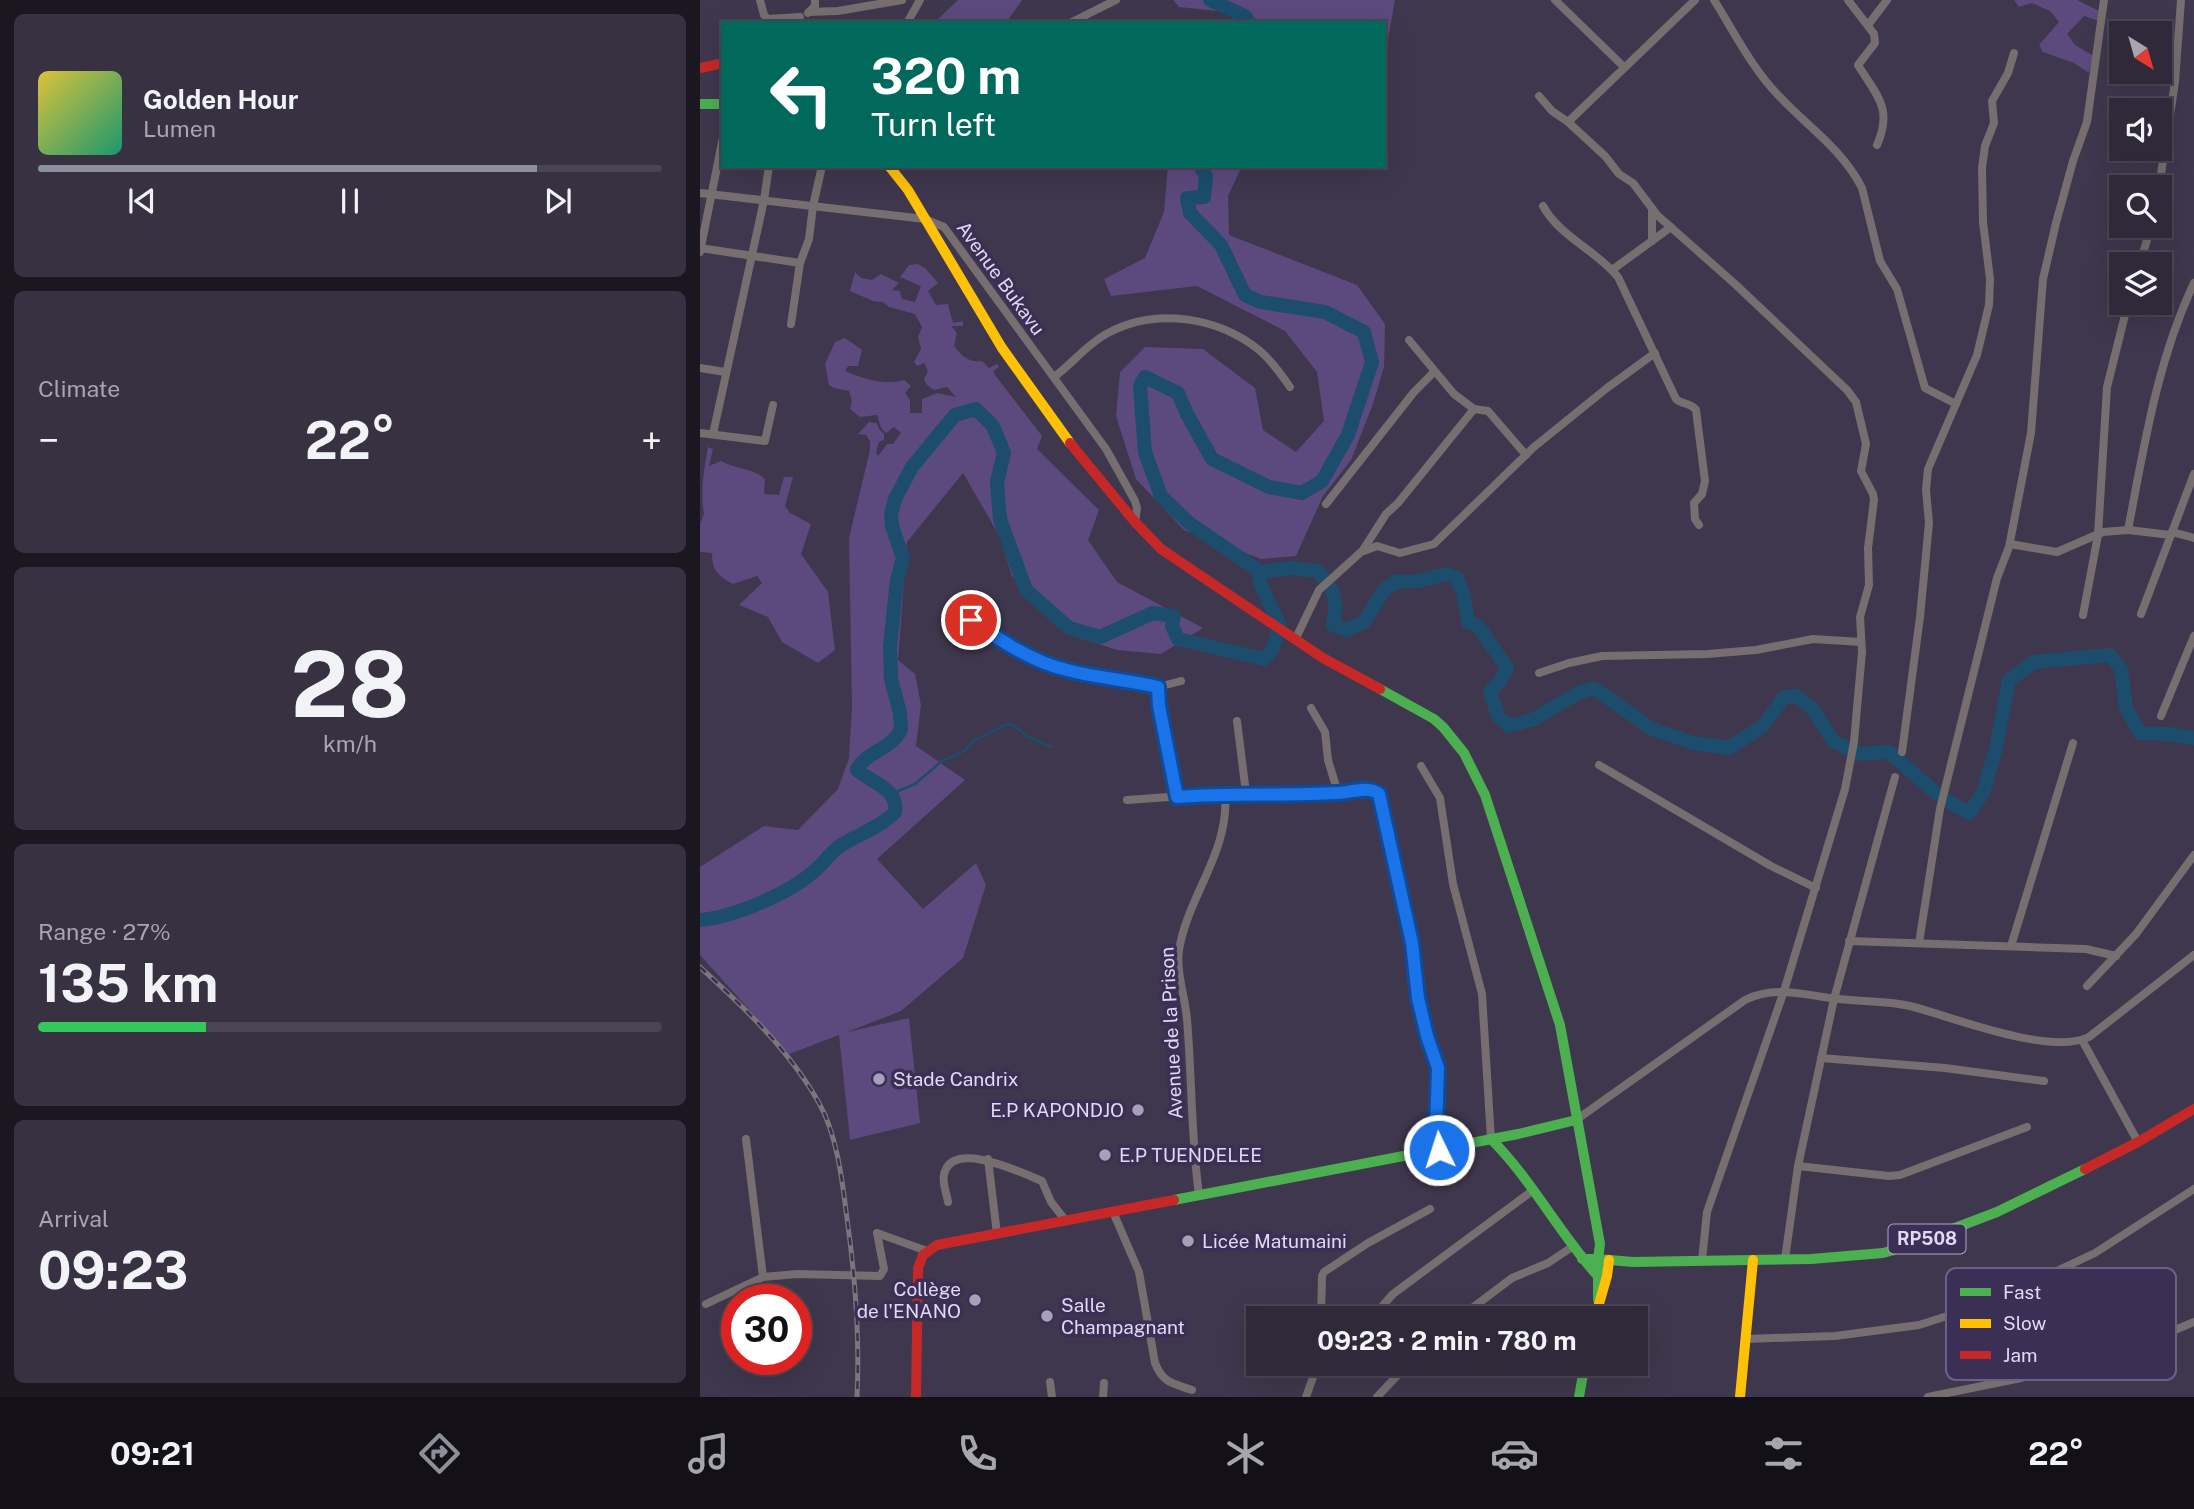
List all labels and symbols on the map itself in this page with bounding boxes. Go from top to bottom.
north arrow [2109,21,2172,84]
street label: Avenue Bukavu [952,217,1050,339]
pin [941,590,1001,650]
street label: Avenue de la Prison [1156,946,1186,1120]
place label: Stade Candrix [893,1068,1019,1090]
marker: Stade Candrix [871,1071,887,1087]
place label: E.P KAPONDJO [990,1099,1124,1121]
marker: E.P KAPONDJO [1130,1102,1146,1118]
position arrow [1402,1113,1476,1187]
place label: E.P TUENDELEE [1119,1144,1262,1166]
marker: E.P TUENDELEE [1097,1147,1113,1163]
road number: RP508 [1888,1224,1966,1254]
place label: Licée Matumaini [1202,1230,1347,1252]
marker: Licée Matumaini [1180,1233,1196,1249]
legend [1946,1268,2176,1380]
place label: Collège de l'ENANO [857,1278,961,1322]
text: Fast [2003,1281,2041,1303]
speed limit sign: 30 [721,1284,812,1375]
marker: Collège de l'ENANO [967,1292,983,1308]
place label: Salle Champagnant [1061,1294,1185,1338]
marker: Salle Champagnant [1039,1308,1055,1324]
text: Slow [2003,1312,2047,1334]
text: Jam [2003,1344,2037,1366]

